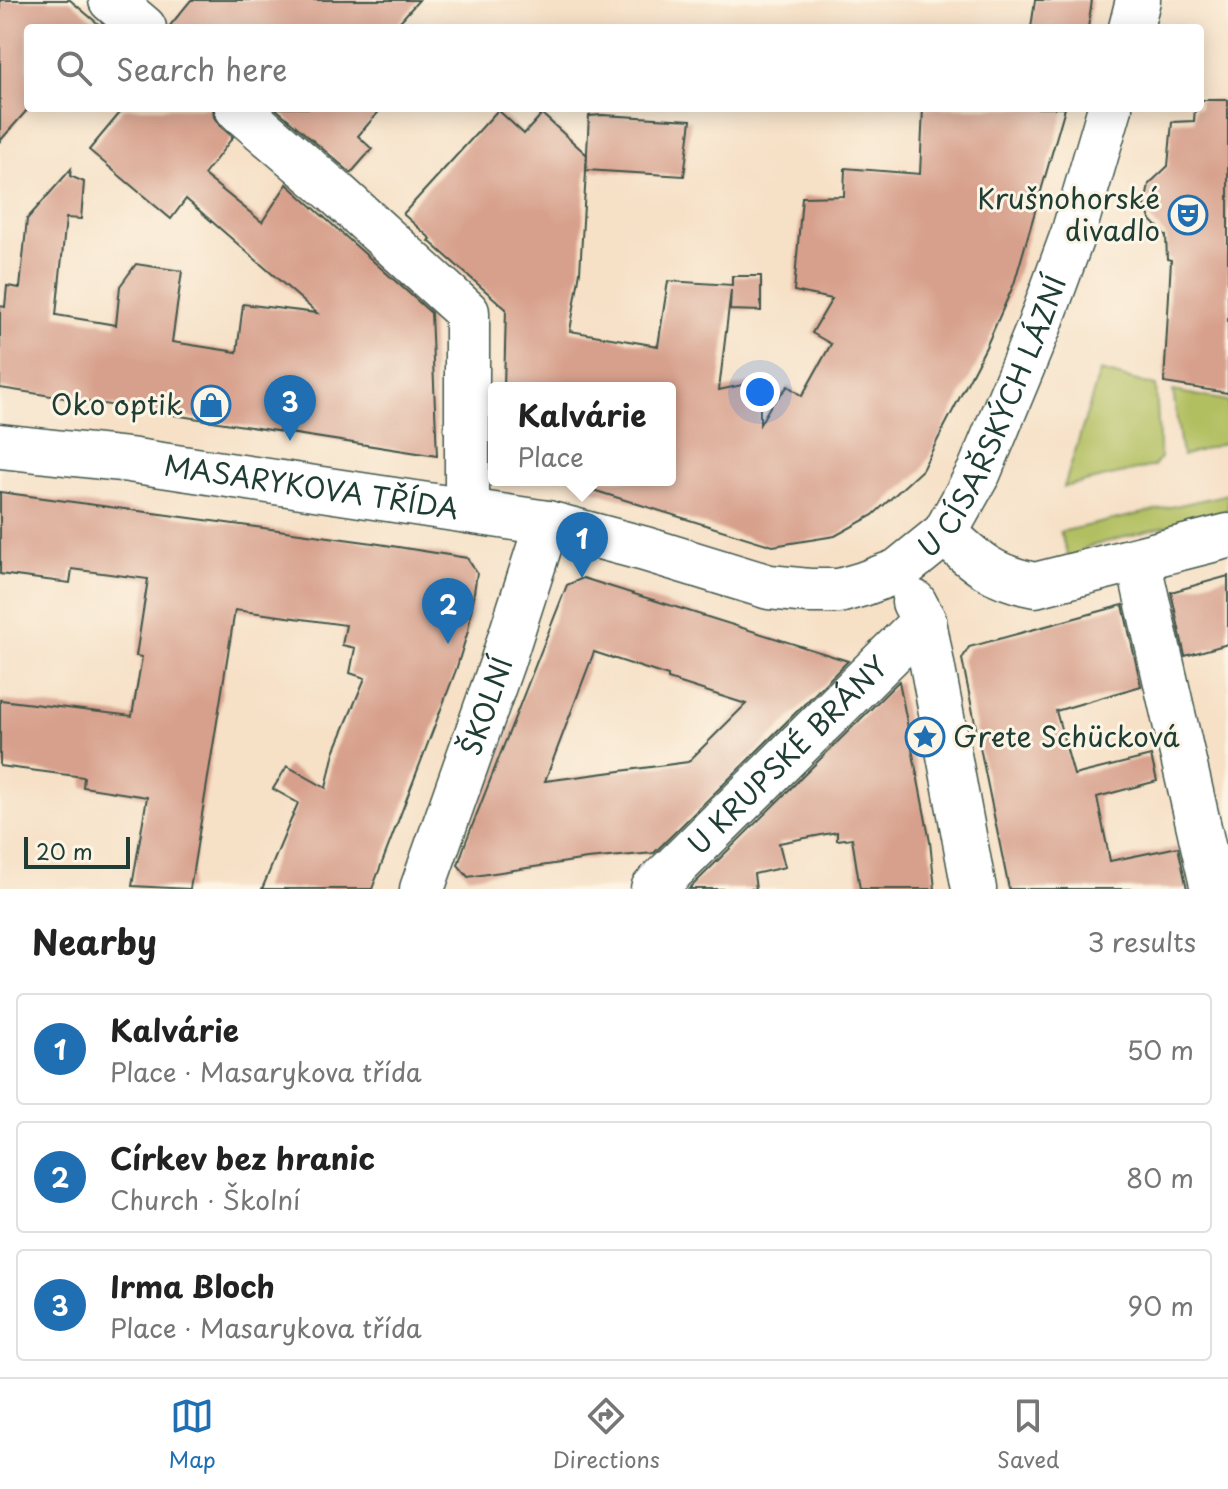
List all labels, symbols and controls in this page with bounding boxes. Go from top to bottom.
search box [24,24,1204,112]
icon: search [52,46,96,90]
text: Search here [116,46,288,91]
place label: Krušnohorské divadlo [977,176,1160,251]
theatre icon: Krušnohorské divadlo [1167,194,1209,236]
street label: U CÍSAŘSKÝCH LÁZNÍ [908,268,1076,567]
your location [740,372,780,412]
pin: 3 [264,375,316,441]
place label: Oko optik [51,382,183,425]
popup [488,382,676,486]
shop icon: Oko optik [190,384,232,426]
text: Kalvárie [517,392,647,437]
text: Place [517,437,584,476]
street label: MASARYKOVA TŘÍDA [161,443,462,529]
pin: 1 [556,512,608,578]
pin: 2 [422,578,474,644]
street label: U KRUPSKÉ BRÁNY [677,645,897,864]
street label: ŠKOLNÍ [448,650,523,761]
place label: Grete Schücková [953,714,1181,757]
place icon: Grete Schücková [904,716,946,758]
scale bar [24,833,130,869]
text: 20 m [36,834,93,867]
text: Nearby [32,915,157,967]
text: 3 results [1088,922,1196,961]
text: Kalvárie [110,1007,239,1052]
text: 1 [54,1030,66,1069]
text: 50 m [1127,1030,1194,1069]
text: Place · Masarykova třída [110,1052,422,1091]
text: Církev bez hranic [110,1135,375,1180]
text: 2 [51,1158,69,1197]
text: 80 m [1126,1158,1194,1197]
text: Church · Školní [110,1180,300,1219]
text: Irma Bloch [110,1263,275,1308]
text: 3 [51,1286,69,1325]
text: 90 m [1127,1286,1194,1325]
text: Place · Masarykova třída [110,1308,422,1347]
tab: Map [169,1394,216,1475]
tab: Directions [553,1394,660,1475]
tab: Saved [997,1394,1059,1475]

